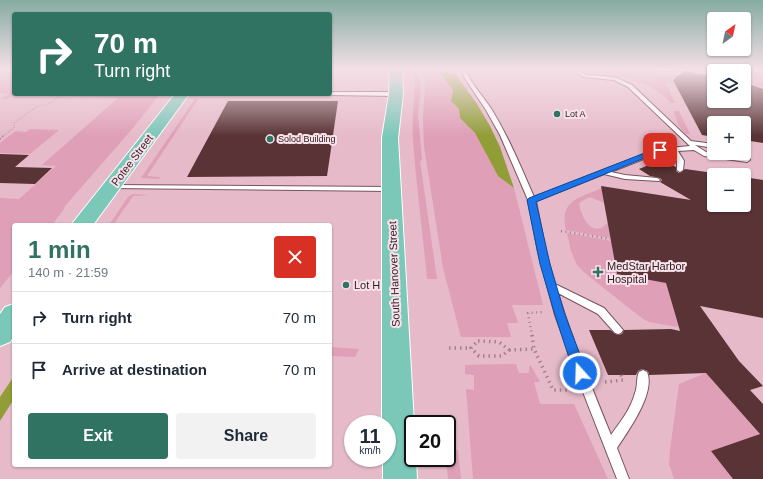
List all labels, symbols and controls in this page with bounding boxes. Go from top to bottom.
north arrow [707,12,751,56]
map controls [707,12,751,212]
icon: right [28,28,80,80]
text: 70 m [94,28,158,59]
text: Turn right [94,61,170,81]
button: layers [707,64,751,108]
marker: Lot A [552,109,562,119]
place label: Lot A [565,109,586,119]
button: + [707,116,751,160]
street label: Potee Street [109,132,155,188]
pin [643,133,677,167]
marker: Solod Building [265,134,275,144]
place label: Solod Building [278,134,336,144]
icon: arrive [649,139,671,161]
button: − [707,168,751,212]
street label: South Hanover Street [386,221,402,327]
text: 1 min [28,236,91,263]
button: close [274,236,316,278]
place label: MedStar Harbor Hospital [607,260,686,285]
text: 140 m · 21:59 [28,265,108,280]
marker: MedStar Harbor Hospital [592,266,604,278]
place label: Lot H [354,279,380,291]
marker: Lot H [341,280,351,290]
icon: right [28,307,50,329]
text: Turn right [62,309,132,326]
text: 70 m [283,309,316,326]
position arrow [559,352,601,394]
icon: arrive [28,359,50,381]
text: Arrive at destination [62,361,207,378]
text: 70 m [283,361,316,378]
button: Exit [28,413,168,459]
button: Share [176,413,316,459]
speed limit sign: 20 [404,415,456,467]
text: 11 [359,425,381,447]
text: km/h [359,445,381,456]

